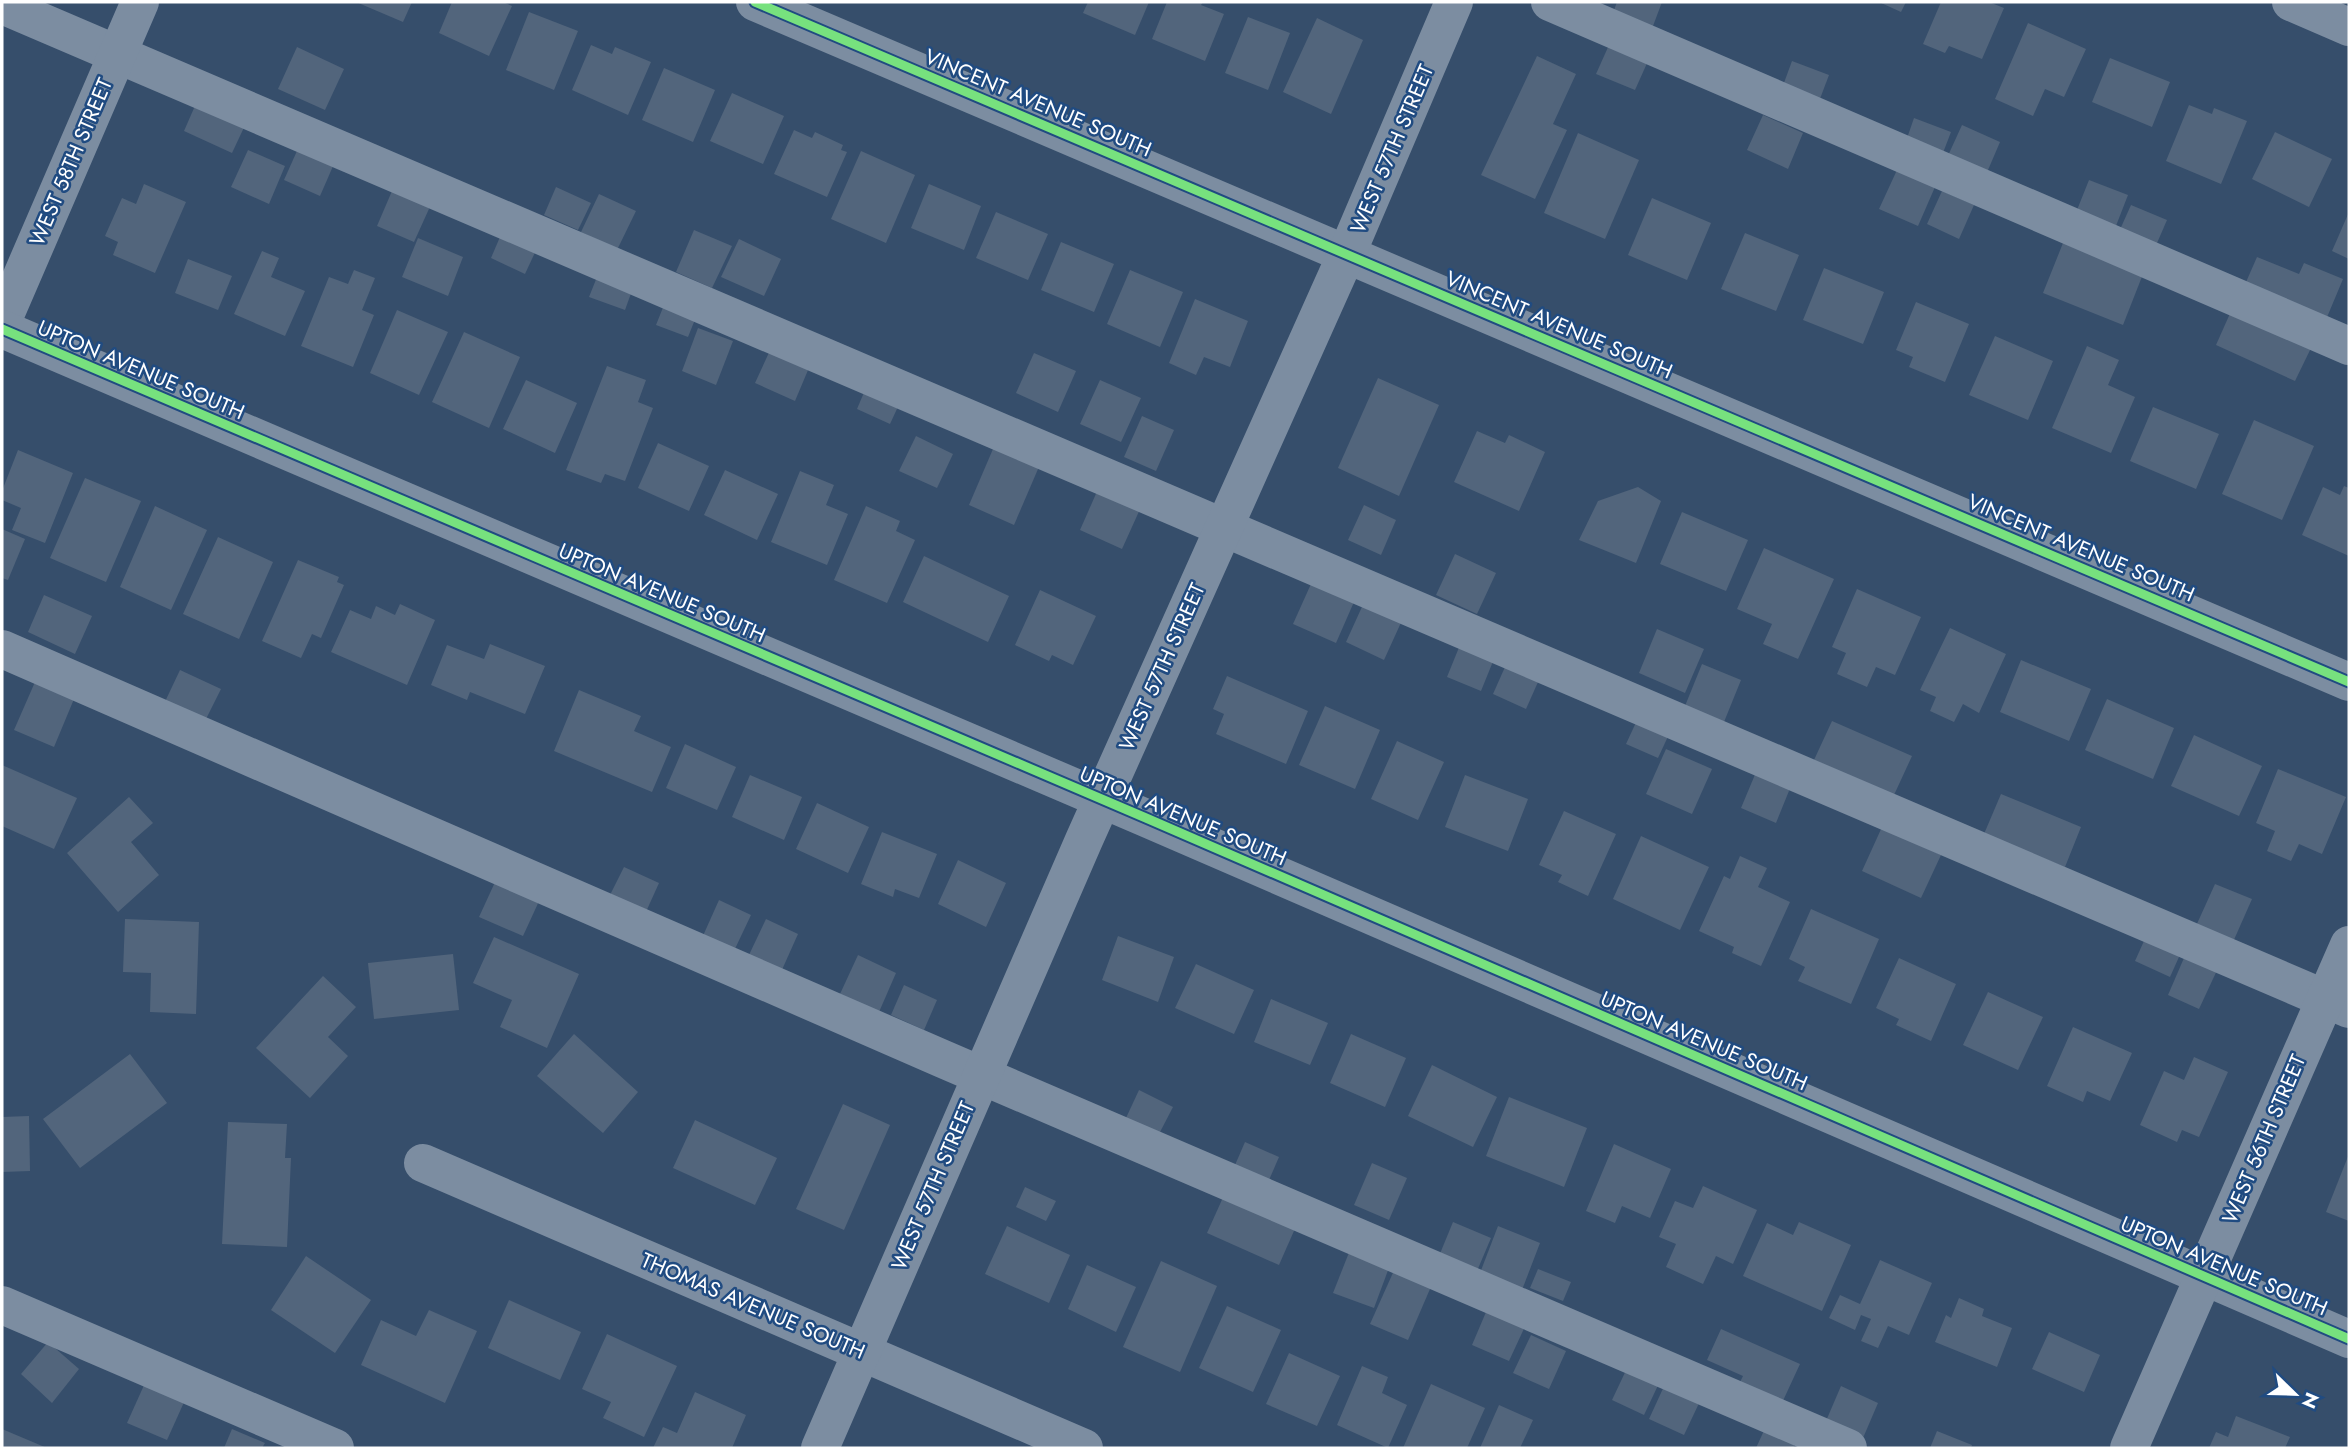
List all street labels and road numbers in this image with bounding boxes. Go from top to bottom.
street label: VINCENT AVENUE SOUTH [920,42,1156,164]
street label: WEST 57TH STREET [1343,60,1441,238]
street label: WEST 58TH STREET [22,73,120,251]
street label: VINCENT AVENUE SOUTH [1441,264,1677,386]
street label: UPTON AVENUE SOUTH [33,313,249,427]
street label: VINCENT AVENUE SOUTH [1963,487,2199,609]
street label: UPTON AVENUE SOUTH [554,536,770,650]
street label: WEST 57TH STREET [1112,578,1213,756]
street label: UPTON AVENUE SOUTH [1075,759,1291,873]
street label: UPTON AVENUE SOUTH [1596,984,1812,1098]
street label: WEST 56TH STREET [2215,1050,2313,1228]
street label: WEST 57TH STREET [884,1097,982,1275]
street label: UPTON AVENUE SOUTH [2116,1209,2332,1323]
street label: THOMAS AVENUE SOUTH [636,1245,870,1367]

